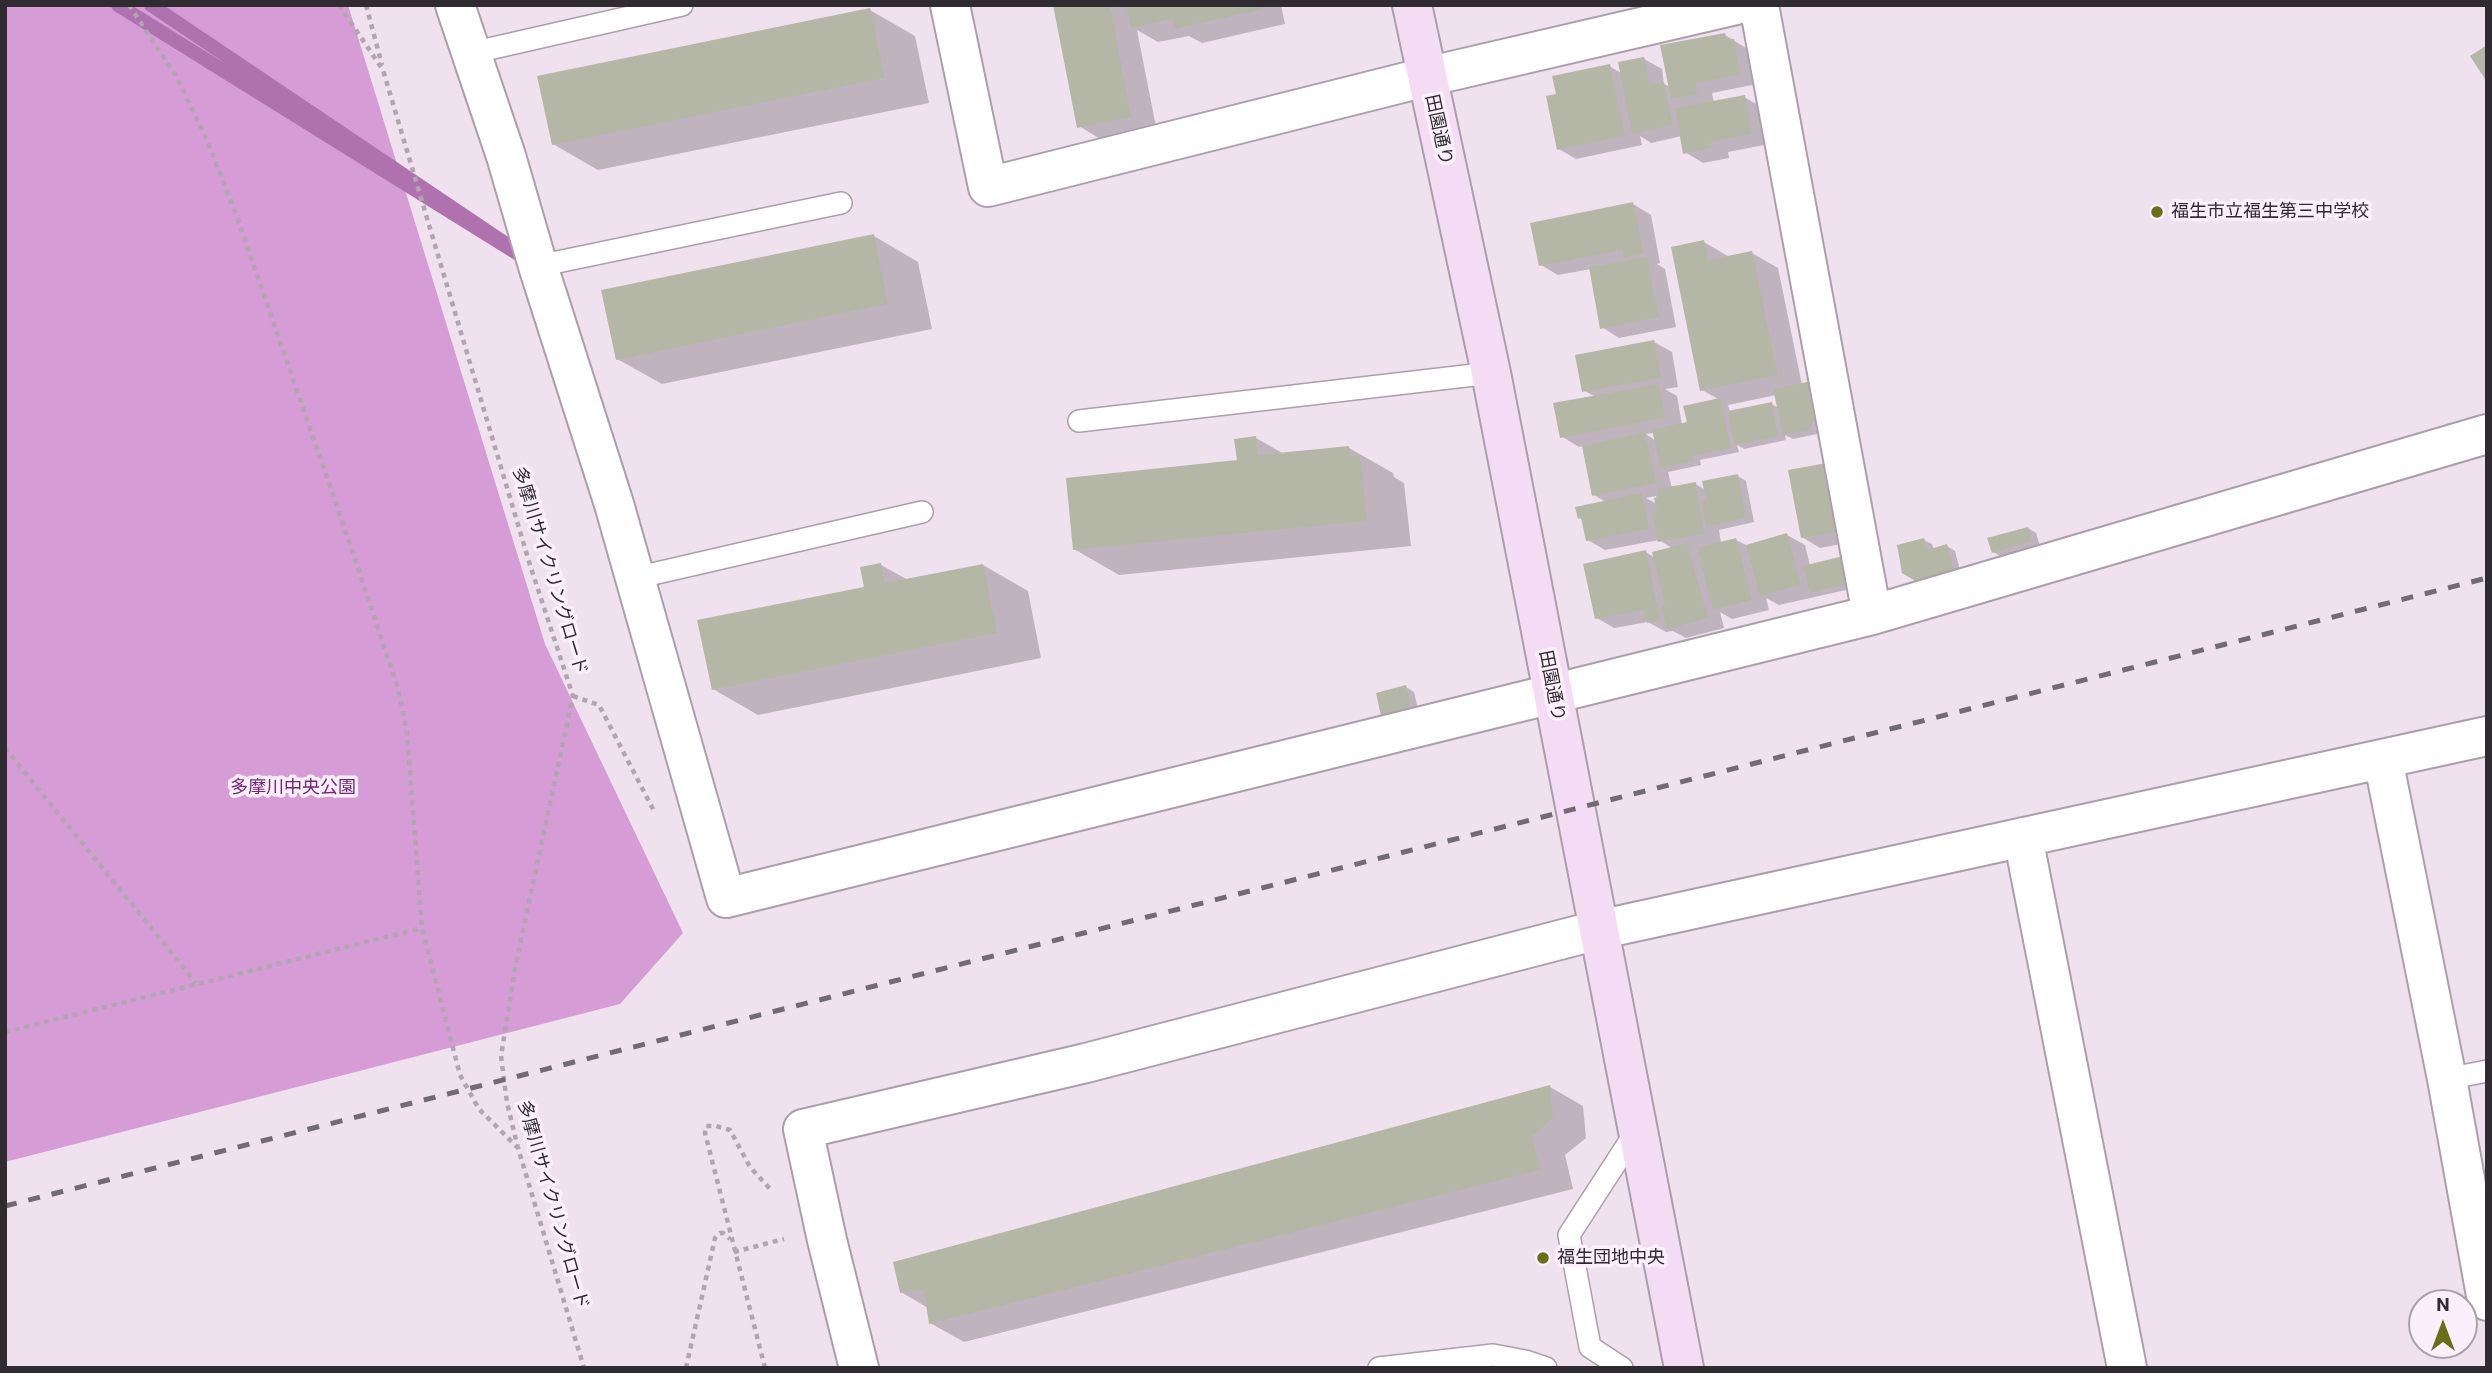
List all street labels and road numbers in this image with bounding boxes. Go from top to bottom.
street label: 田園通り [1420,93,1456,167]
street label: 多摩川サイクリングロード [507,465,591,677]
street label: 田園通り [1534,649,1568,723]
street label: 多摩川サイクリングロード [512,1098,592,1312]

